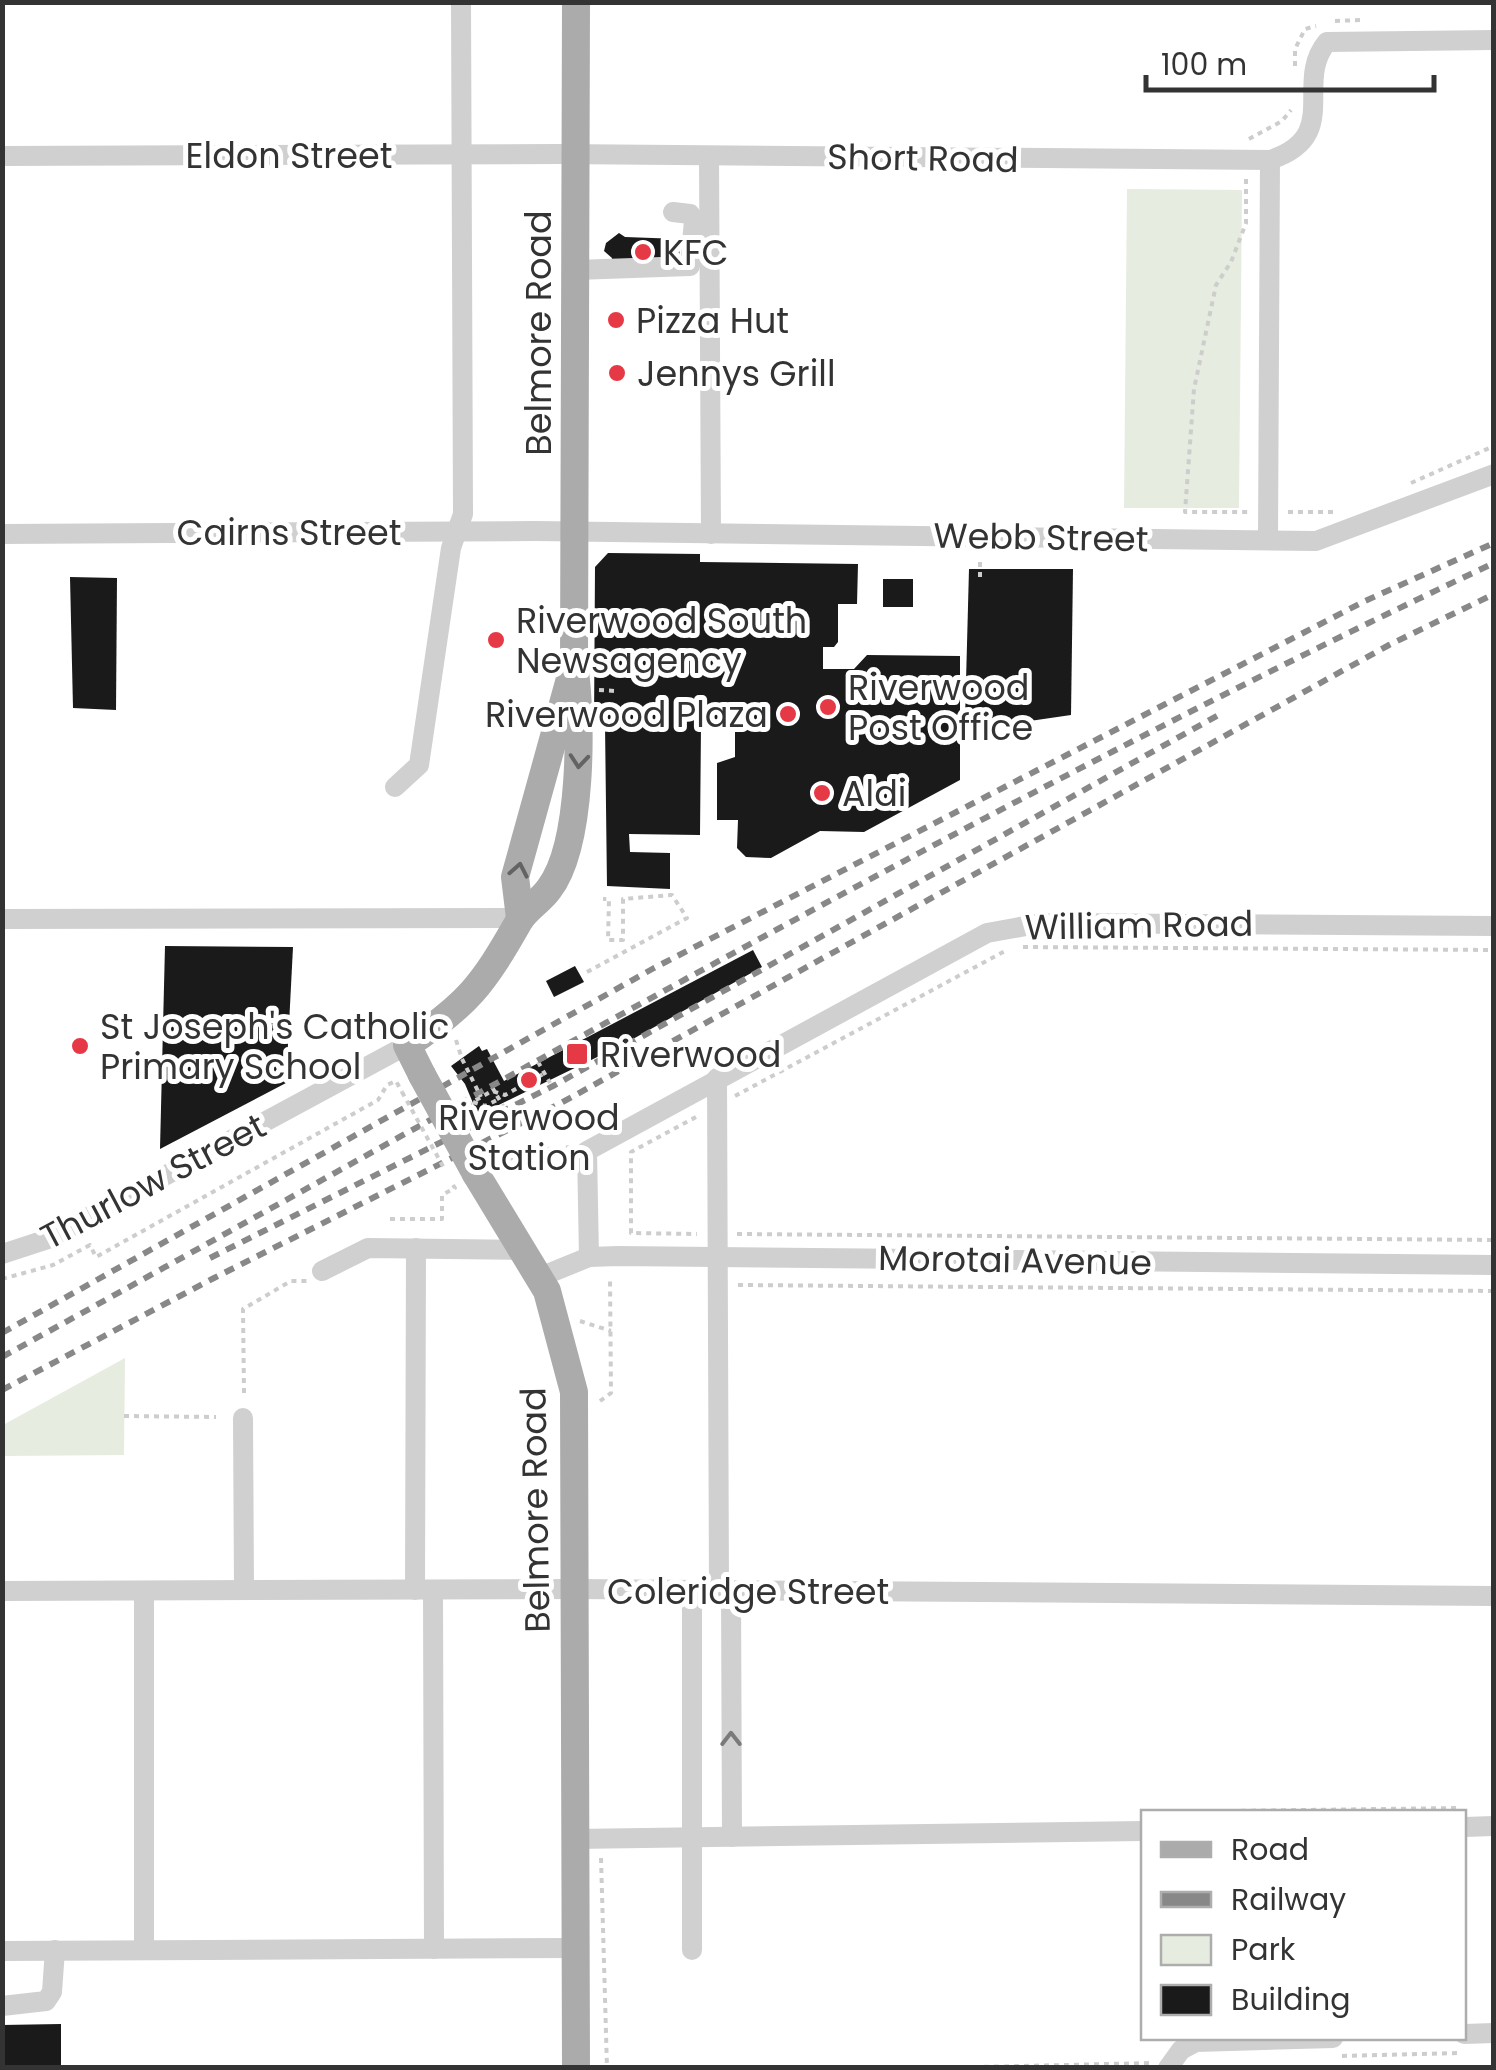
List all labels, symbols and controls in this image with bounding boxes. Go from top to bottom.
scale bar [1146,30,1434,92]
text: 100 m [1161,43,1247,86]
street label: Eldon Street [186,131,392,180]
street label: Short Road [827,132,1019,184]
street label: Belmore Road [514,210,563,456]
place label: KFC [663,228,729,277]
marker: KFC [632,241,654,263]
place label: Pizza Hut [636,296,789,345]
marker: Pizza Hut [605,309,627,331]
place label: Jennys Grill [637,349,836,398]
marker: Jennys Grill [606,362,628,384]
street label: Cairns Street [177,508,401,557]
street label: Webb Street [933,511,1149,563]
place label: Riverwood South Newsagency [516,596,807,685]
marker: Riverwood South Newsagency [485,629,507,651]
place label: Riverwood Post Office [848,663,1033,752]
place label: Riverwood Plaza [485,690,768,739]
marker: Riverwood Post Office [817,696,839,718]
marker: Riverwood Plaza [777,703,799,725]
one-way arrow [569,754,591,770]
place label: Aldi [842,769,906,818]
marker: Aldi [811,782,833,804]
one-way arrow [508,862,529,879]
street label: William Road [1024,899,1254,951]
place label: St Joseph's Catholic Primary School [100,1002,449,1091]
place label: Riverwood [600,1030,781,1079]
marker: St Joseph's Catholic Primary School [69,1035,91,1057]
marker: Riverwood [564,1041,590,1067]
marker: Riverwood Station [518,1069,540,1091]
place label: Riverwood Station [438,1093,620,1182]
street label: Thurlow Street [32,1101,274,1261]
street label: Morotai Avenue [878,1233,1152,1287]
street label: Belmore Road [508,1387,562,1633]
street label: Coleridge Street [607,1567,889,1616]
one-way arrow [720,1731,742,1746]
legend [1141,1810,1466,2040]
text: Road [1231,1828,1309,1871]
text: Railway [1231,1878,1346,1921]
text: Park [1231,1928,1296,1971]
text: Building [1231,1978,1351,2021]

